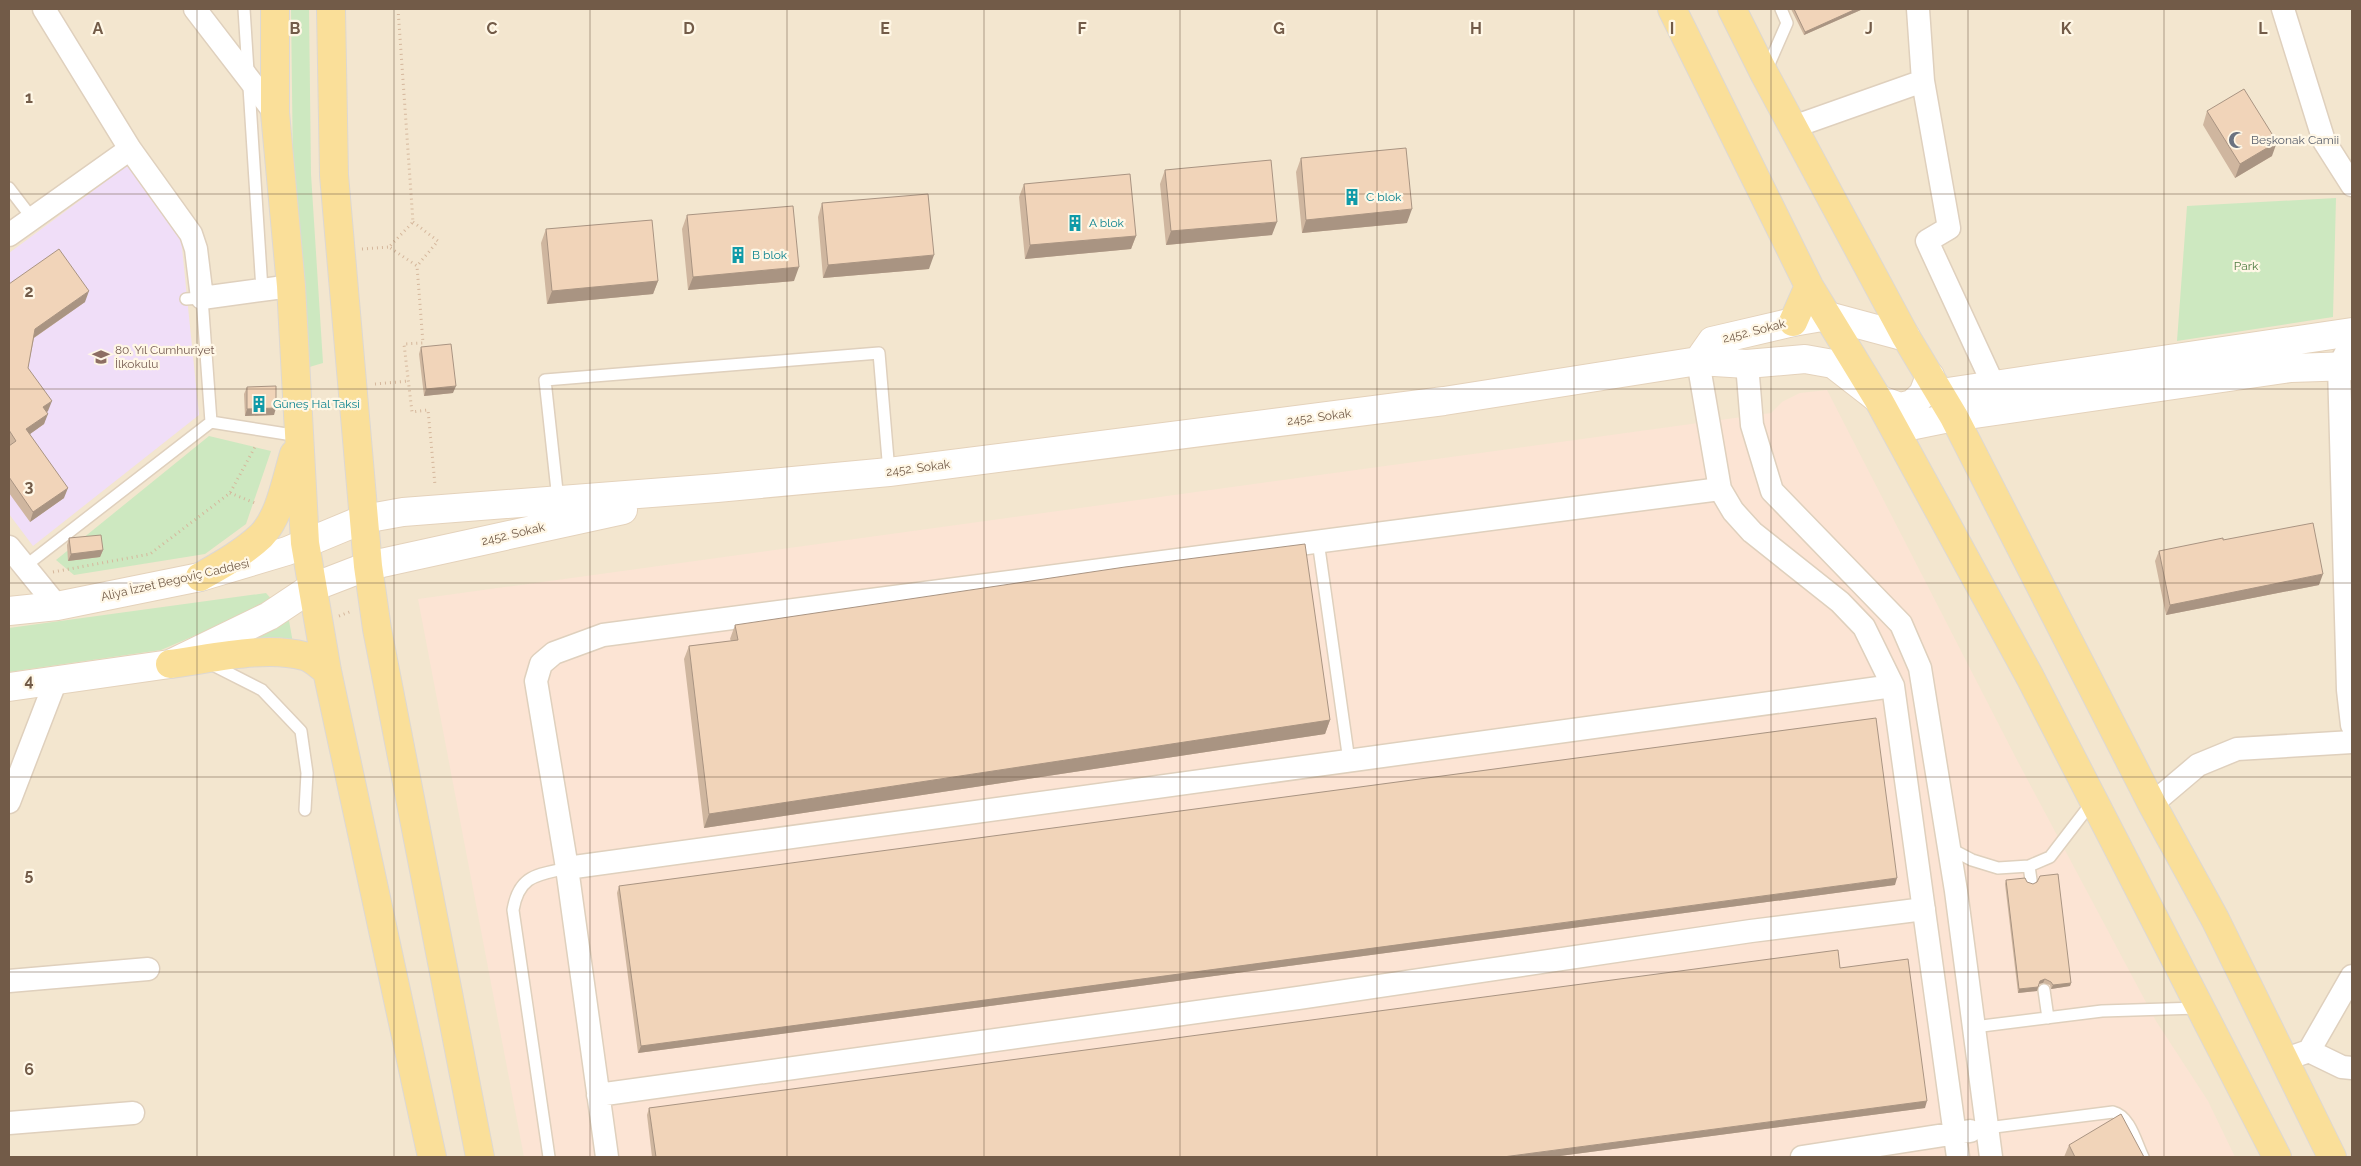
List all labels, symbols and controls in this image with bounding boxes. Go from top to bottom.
text: A [93,19,104,38]
text: B [290,19,301,38]
text: C [487,19,498,38]
text: D [683,19,695,38]
text: E [880,19,890,38]
text: F [1077,19,1087,38]
text: G [1273,19,1285,38]
text: H [1470,19,1482,38]
text: I [1670,19,1674,38]
text: J [1865,19,1873,38]
text: K [2061,19,2072,38]
text: L [2258,19,2268,38]
text: 1 [25,88,33,107]
mosque icon: Beşkonak Camii [2227,130,2247,150]
place label: Beşkonak Camii [2251,133,2339,147]
building icon: C blok [1342,187,1362,207]
place label: C blok [1366,190,1402,204]
building icon: A blok [1065,213,1085,233]
place label: A blok [1089,216,1125,230]
building icon: B blok [728,245,748,265]
place label: B blok [752,248,788,262]
park label: Park [2234,259,2259,273]
text: 2 [24,282,34,301]
street label: 2452. Sokak [1721,316,1788,346]
place label: 80. Yıl Cumhuriyet İlkokulu [115,343,215,371]
school or university icon: 80. Yıl Cumhuriyet İlkokulu [91,347,111,367]
building icon: Güneş Hal Taksi [249,394,269,414]
place label: Güneş Hal Taksi [273,397,360,411]
street label: 2452. Sokak [1286,406,1353,428]
street label: 2452. Sokak [885,457,952,479]
text: 3 [25,477,34,496]
street label: 2452. Sokak [480,520,547,548]
street label: Aliya İzzet Begoviç Caddesi [99,556,251,604]
text: 4 [24,671,34,690]
text: 5 [25,865,34,884]
text: 6 [24,1060,34,1079]

